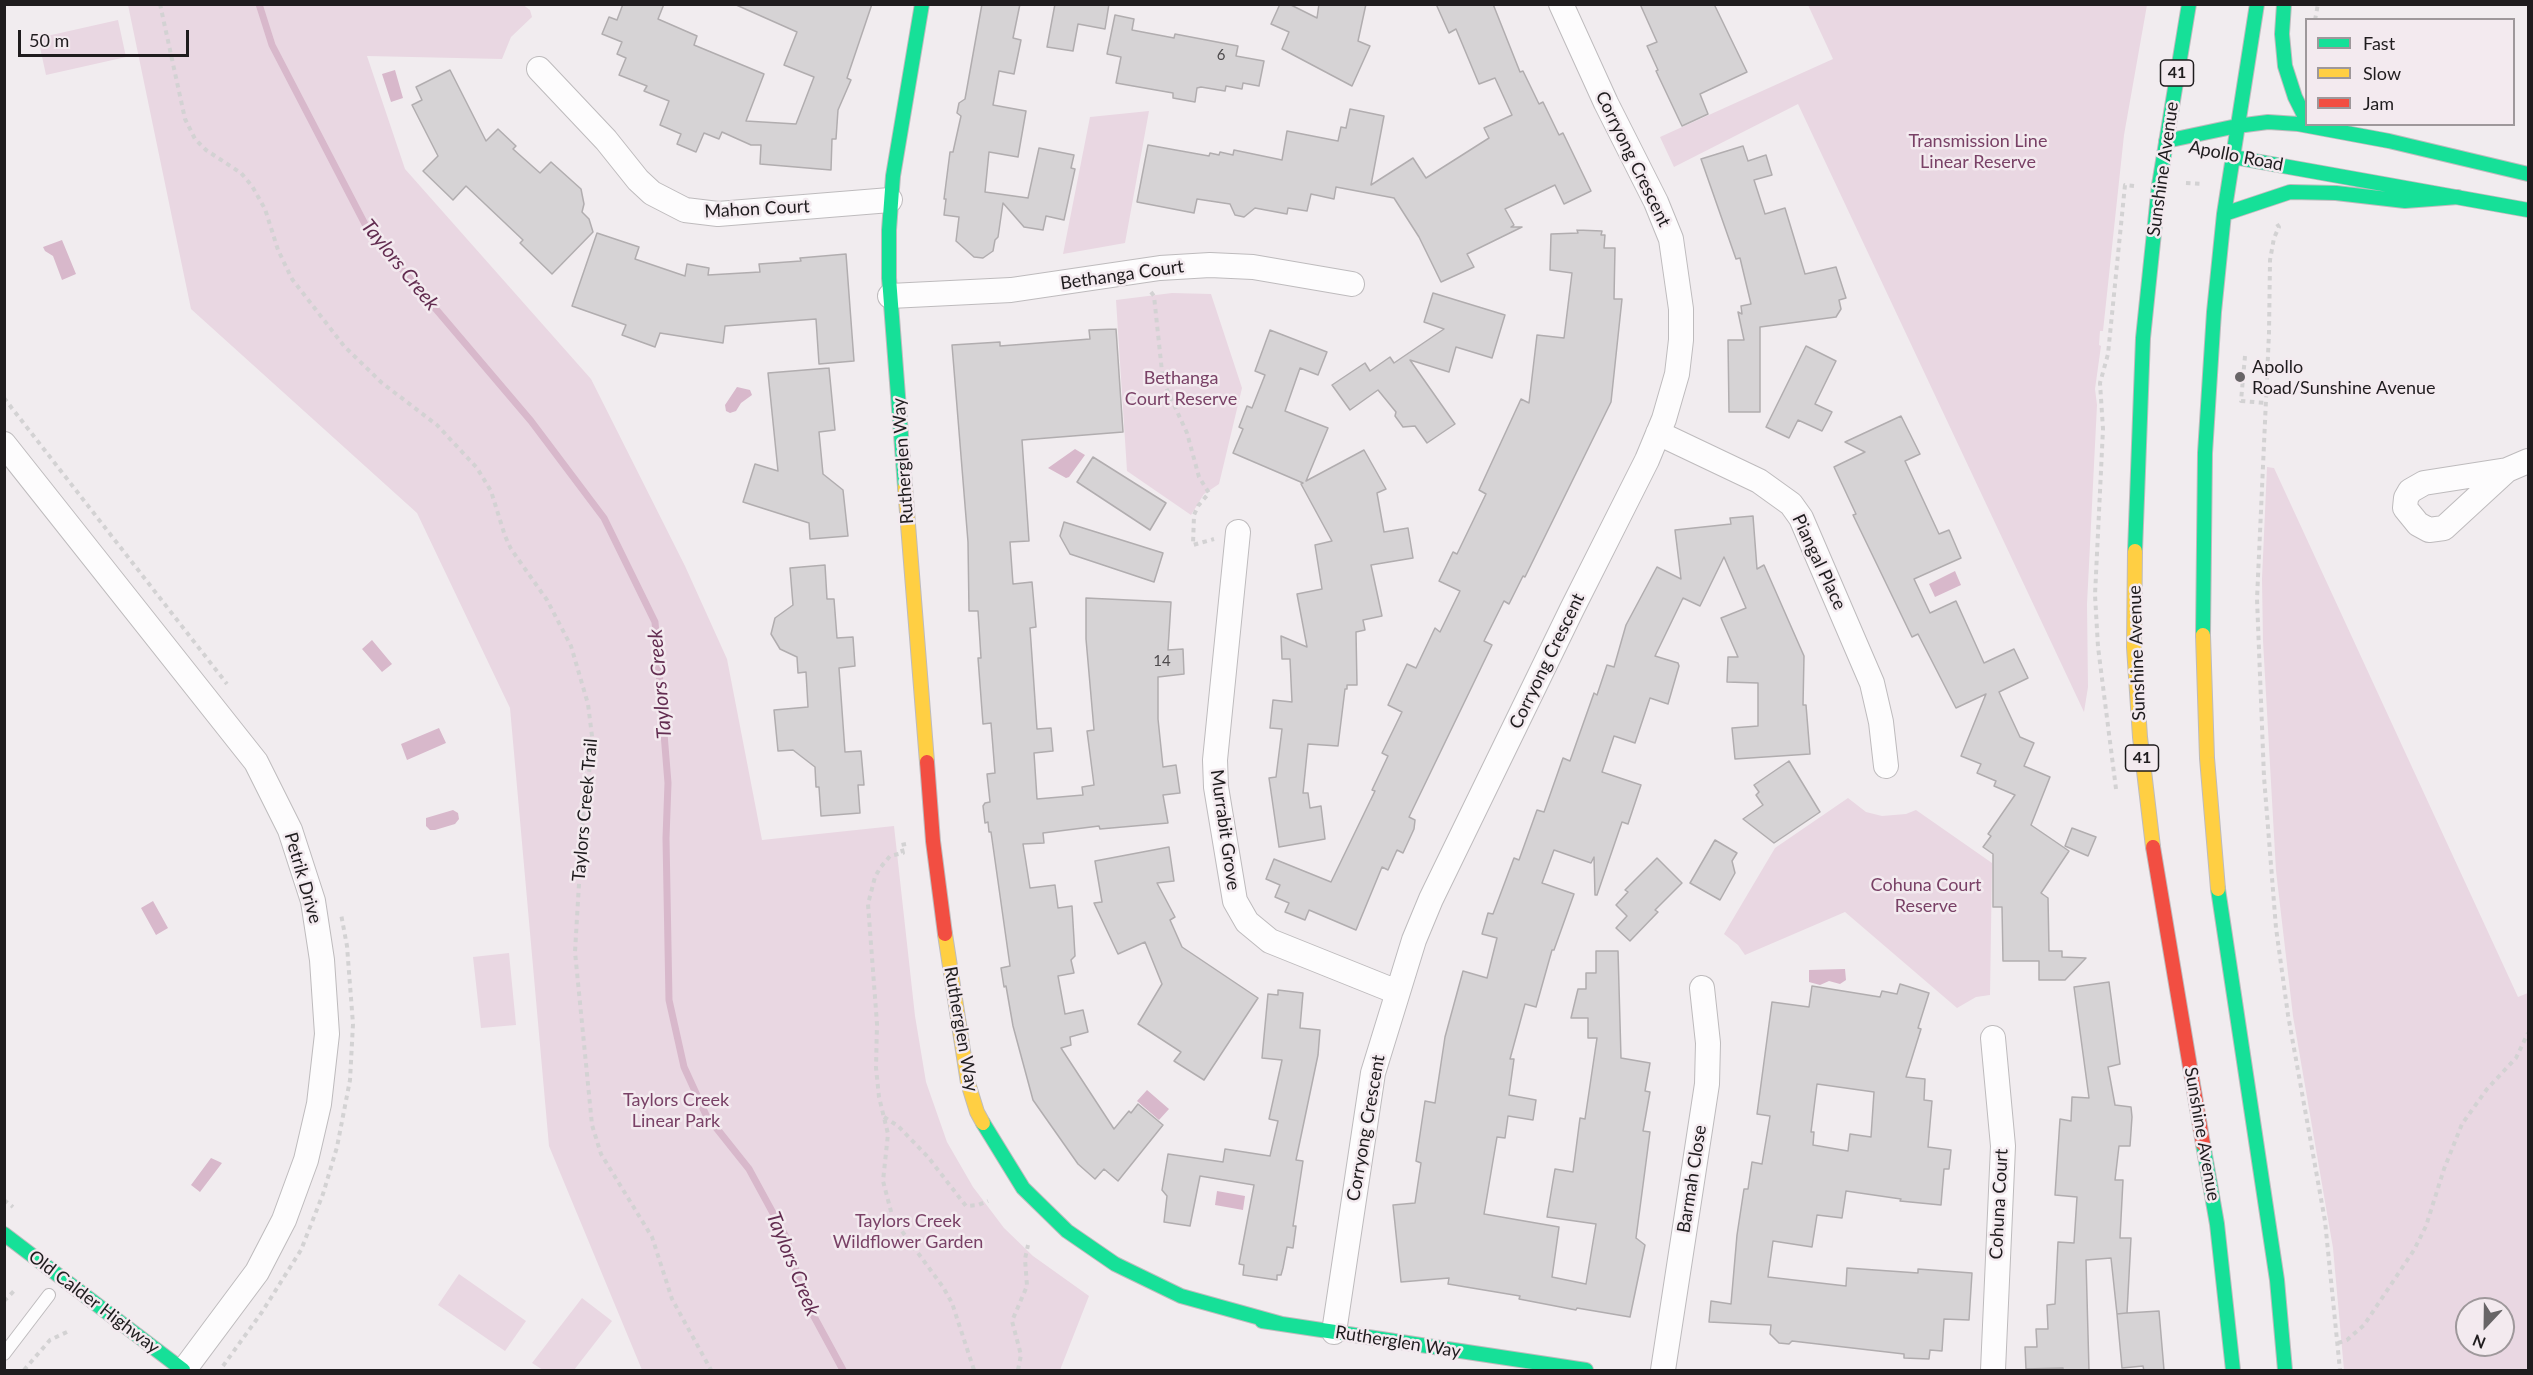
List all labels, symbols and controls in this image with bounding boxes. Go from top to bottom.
scale bar [21,18,192,56]
legend [2305,18,2515,126]
text: 50 m [29,29,69,51]
text: Fast [2363,32,2395,54]
house number: 6 [1217,46,1225,64]
road number: 41 [2160,60,2194,86]
text: Slow [2363,62,2401,84]
street label: Corryong Crescent [1591,88,1675,230]
text: Jam [2363,92,2394,114]
street label: Sunshine Avenue [2143,100,2183,238]
park label: Transmission Line Linear Reserve [1909,130,2047,172]
street label: Apollo Road [2187,136,2285,176]
street label: Mahon Court [704,195,810,223]
water label: Taylors Creek [356,215,444,315]
street label: Bethanga Court [1059,256,1185,294]
place label: Apollo Road/Sunshine Avenue [2252,356,2436,398]
park label: Bethanga Court Reserve [1125,367,1237,410]
marker: Apollo Road/Sunshine Avenue [2233,370,2247,384]
street label: Rutherglen Way [888,397,918,525]
street label: Piangal Place [1787,511,1851,613]
street label: Sunshine Avenue [2124,585,2150,721]
street label: Corryong Crescent [1505,590,1589,732]
water label: Taylors Creek [643,628,677,740]
house number: 14 [1153,652,1171,670]
street label: Taylors Creek Trail [568,738,602,882]
road number: 41 [2126,745,2158,771]
street label: Murrabit Grove [1206,768,1244,892]
street label: Petrik Drive [280,830,326,926]
park label: Cohuna Court Reserve [1871,874,1981,916]
street label: Rutherglen Way [939,965,983,1093]
street label: Corryong Crescent [1343,1053,1389,1203]
street label: Sunshine Avenue [2180,1065,2224,1203]
park label: Taylors Creek Linear Park [623,1089,729,1132]
street label: Barmah Close [1673,1123,1711,1235]
street label: Cohuna Court [1985,1148,2013,1260]
water label: Taylors Creek [761,1208,825,1320]
park label: Taylors Creek Wildflower Garden [833,1210,983,1252]
street label: Old Calder Highway [24,1246,164,1358]
north arrow [2455,1297,2515,1357]
street label: Rutherglen Way [1334,1321,1462,1363]
text: N [2470,1331,2488,1353]

